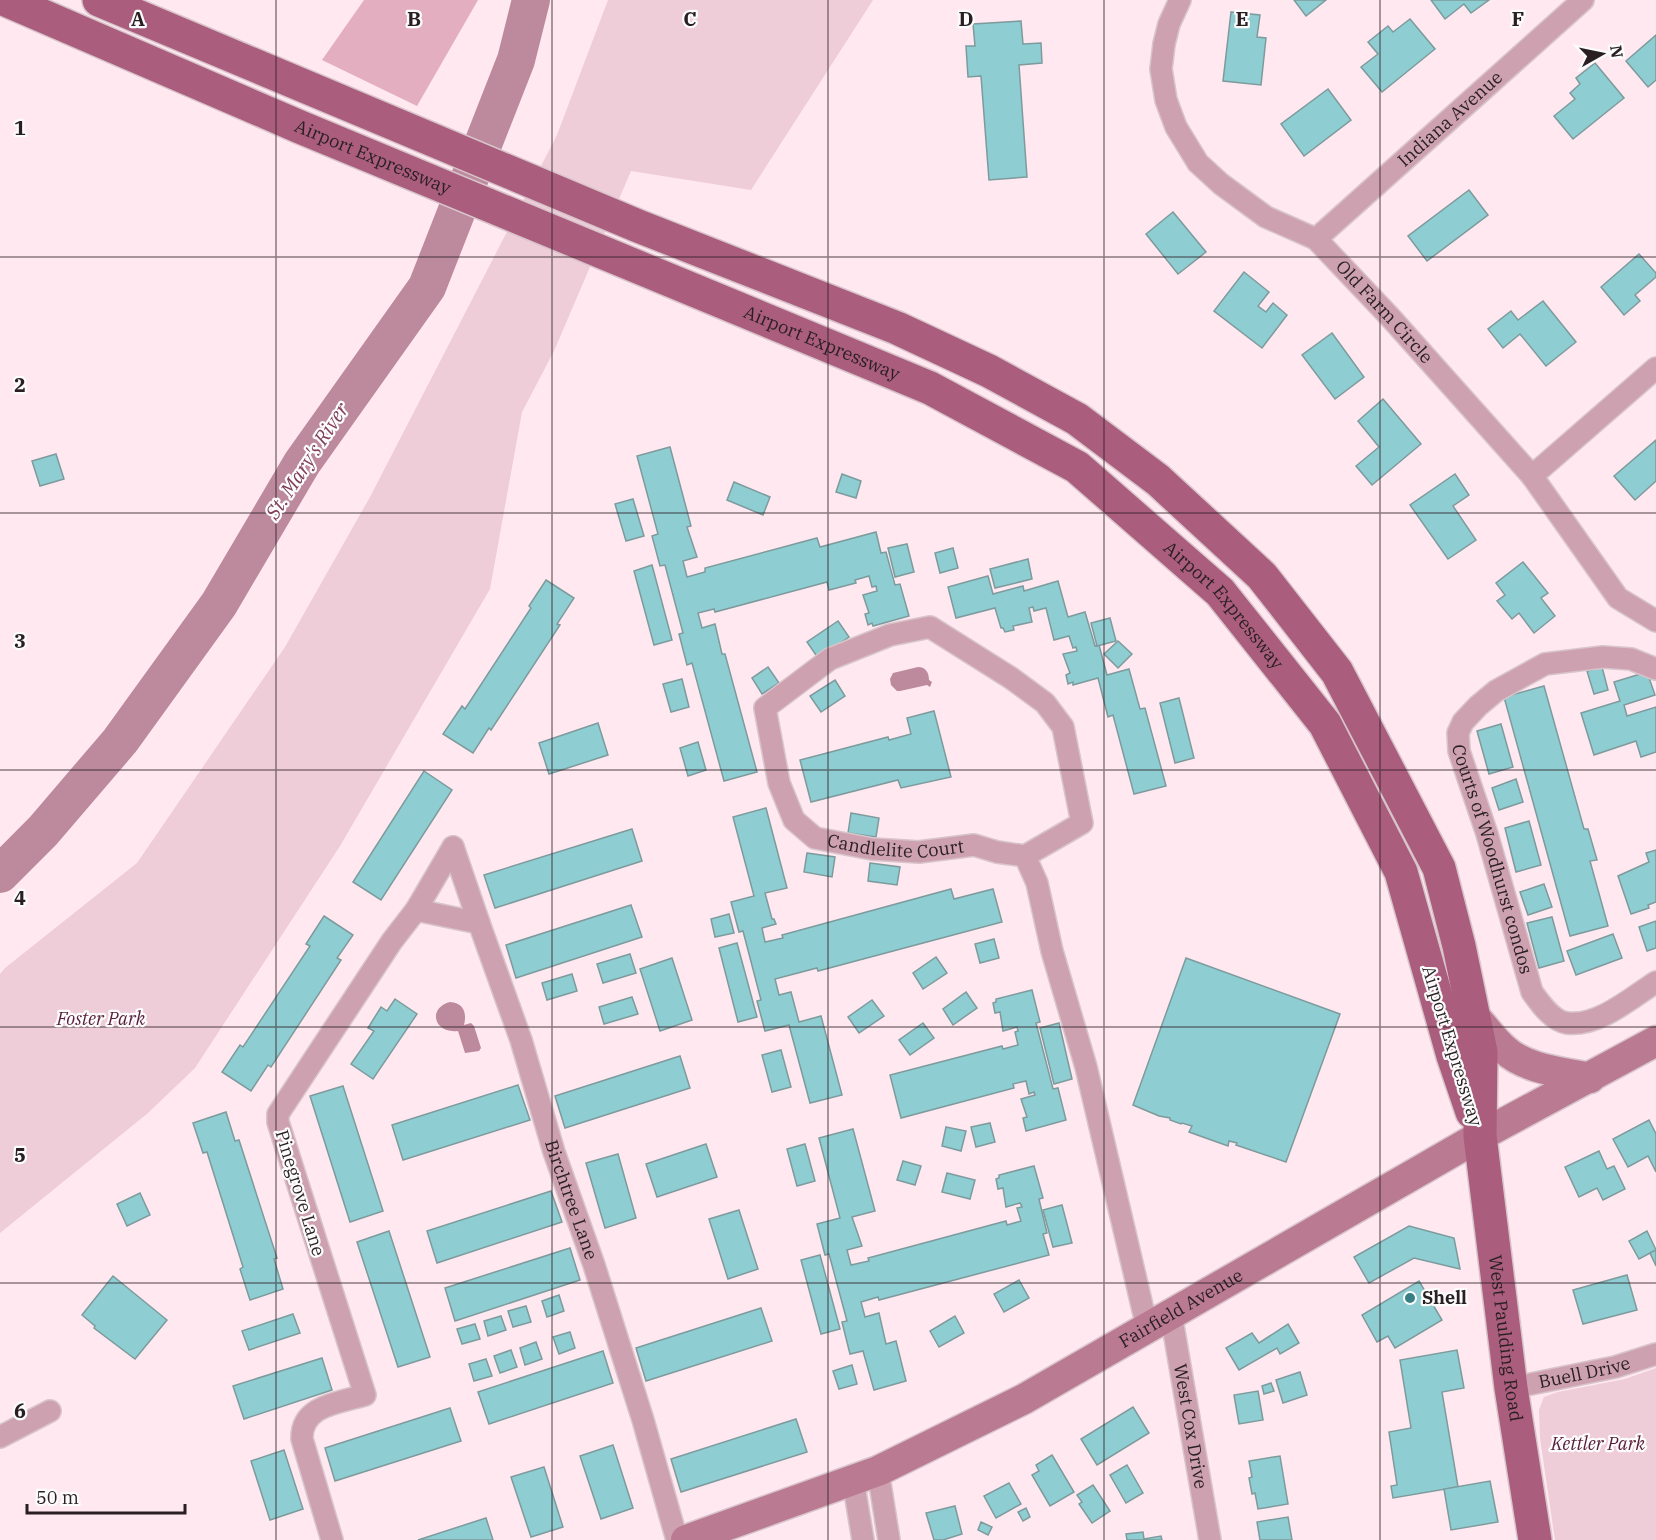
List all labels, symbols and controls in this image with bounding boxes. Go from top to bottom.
text: A [131,5,145,32]
text: B [407,5,421,32]
text: C [683,5,697,32]
text: D [958,5,974,32]
text: E [1235,5,1249,32]
text: F [1512,5,1524,32]
north arrow [1572,24,1632,84]
text: N [1606,44,1628,59]
street label: Indiana Avenue [1393,66,1507,172]
text: 1 [14,114,26,141]
street label: Airport Expressway [291,114,455,199]
street label: Old Farm Circle [1331,255,1438,368]
street label: Airport Expressway [740,300,904,385]
text: 2 [14,371,26,398]
water label: St. Mary's River [258,396,355,525]
street label: Airport Expressway [1159,536,1289,674]
text: 3 [14,627,26,654]
street label: Courts of Woodhurst condos [1448,744,1538,977]
street label: Candlelite Court [826,829,965,863]
text: 4 [14,884,26,911]
street label: Airport Expressway [1417,963,1488,1129]
park label: Foster Park [56,1007,146,1030]
street label: Pinegrove Lane [270,1127,331,1259]
street label: Birchtree Lane [540,1137,603,1263]
text: 5 [14,1141,26,1168]
street label: West Paulding Road [1484,1254,1528,1423]
street label: Fairfield Avenue [1115,1263,1247,1353]
place label: Shell [1422,1286,1467,1309]
marker: Shell [1403,1291,1417,1305]
street label: Buell Drive [1536,1351,1633,1393]
street label: West Cox Drive [1169,1362,1213,1491]
text: 6 [14,1397,26,1424]
park label: Kettler Park [1550,1432,1646,1455]
scale bar [27,1477,184,1515]
text: 50 m [36,1486,79,1509]

